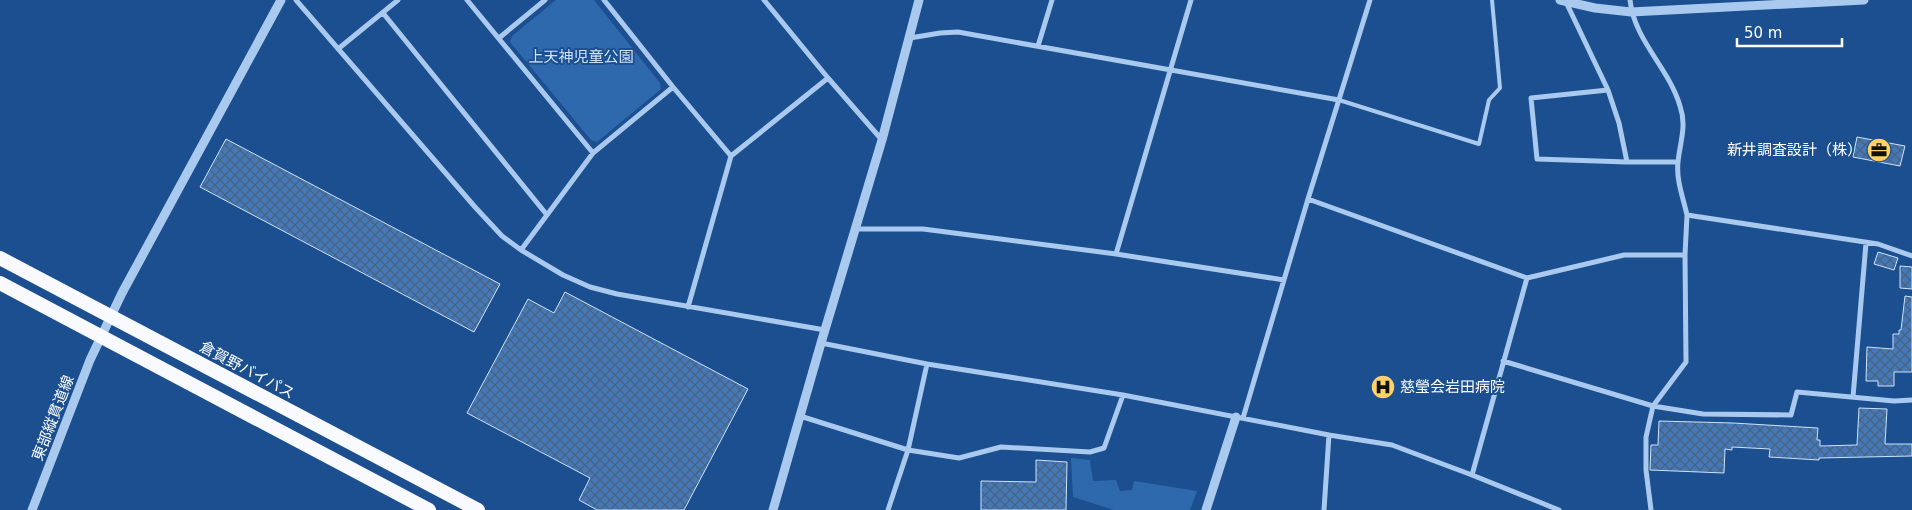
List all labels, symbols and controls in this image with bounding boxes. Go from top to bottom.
scale bar [1737,15,1842,47]
text: 50 m [1744,24,1782,42]
park label: 上天神児童公園 [528,48,634,66]
office icon: 新井調査設計（株） [1866,137,1892,163]
place label: 新井調査設計（株） [1727,141,1862,159]
street label: 倉賀野バイパス [197,337,297,403]
street label: 東部縦貫道線 [28,373,78,463]
hospital icon: 慈瑩会岩田病院 [1370,374,1396,400]
place label: 慈瑩会岩田病院 [1400,378,1505,396]

